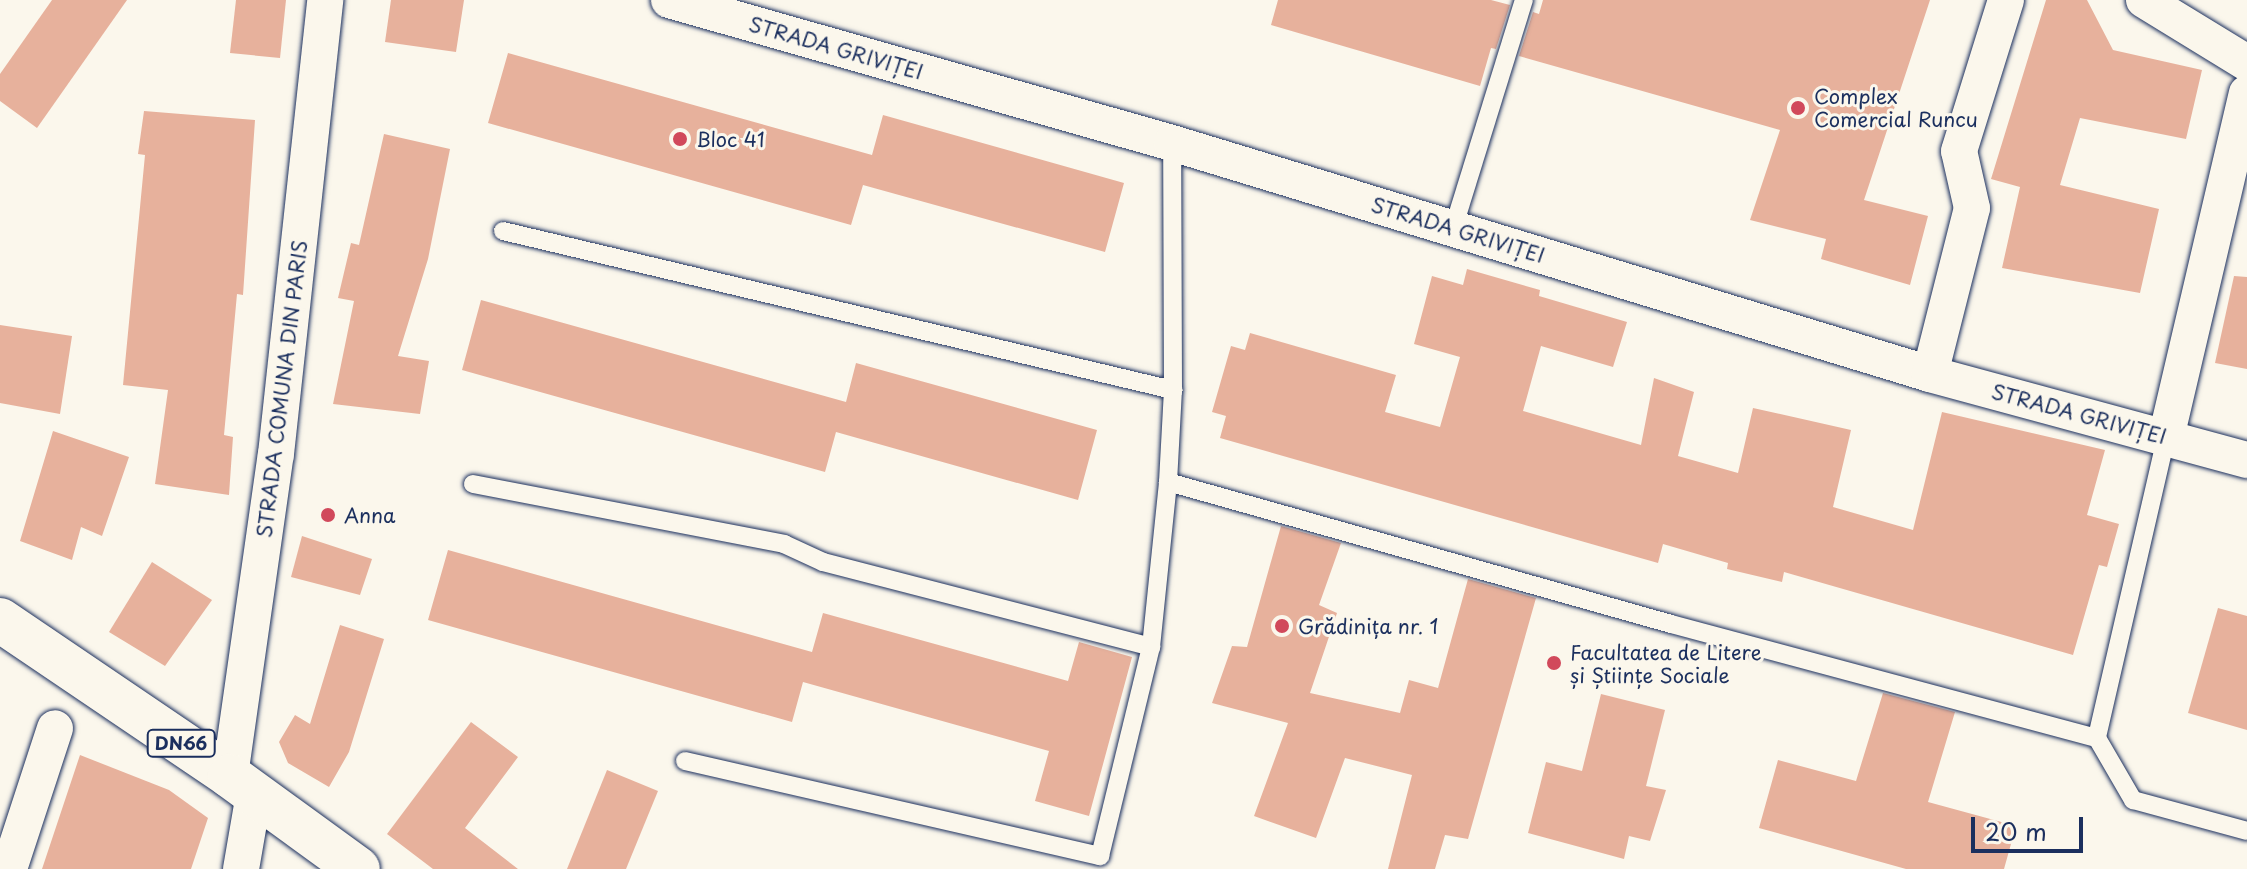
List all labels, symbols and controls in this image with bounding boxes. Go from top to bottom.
street label: STRADA GRIVIȚEI [746,12,926,84]
place label: Complex Comercial Runcu [1814,84,1978,131]
marker: Complex Comercial Runcu [1789,99,1807,117]
place label: Bloc 41 [696,127,765,151]
marker: Bloc 41 [671,130,689,148]
street label: STRADA GRIVIȚEI [1368,192,1548,268]
street label: STRADA COMUNA DIN PARIS [252,239,312,539]
street label: STRADA GRIVIȚEI [1989,379,2169,449]
place label: Anna [344,503,395,527]
marker: Anna [319,506,337,524]
place label: Grădinița nr. 1 [1298,614,1440,638]
marker: Grădinița nr. 1 [1273,617,1291,635]
place label: Facultatea de Litere și Științe Sociale [1570,640,1763,687]
marker: Facultatea de Litere și Științe Sociale [1545,654,1563,672]
road number: DN66 [145,729,217,757]
scale bar [1975,801,2087,851]
text: 20 m [1985,813,2047,849]

